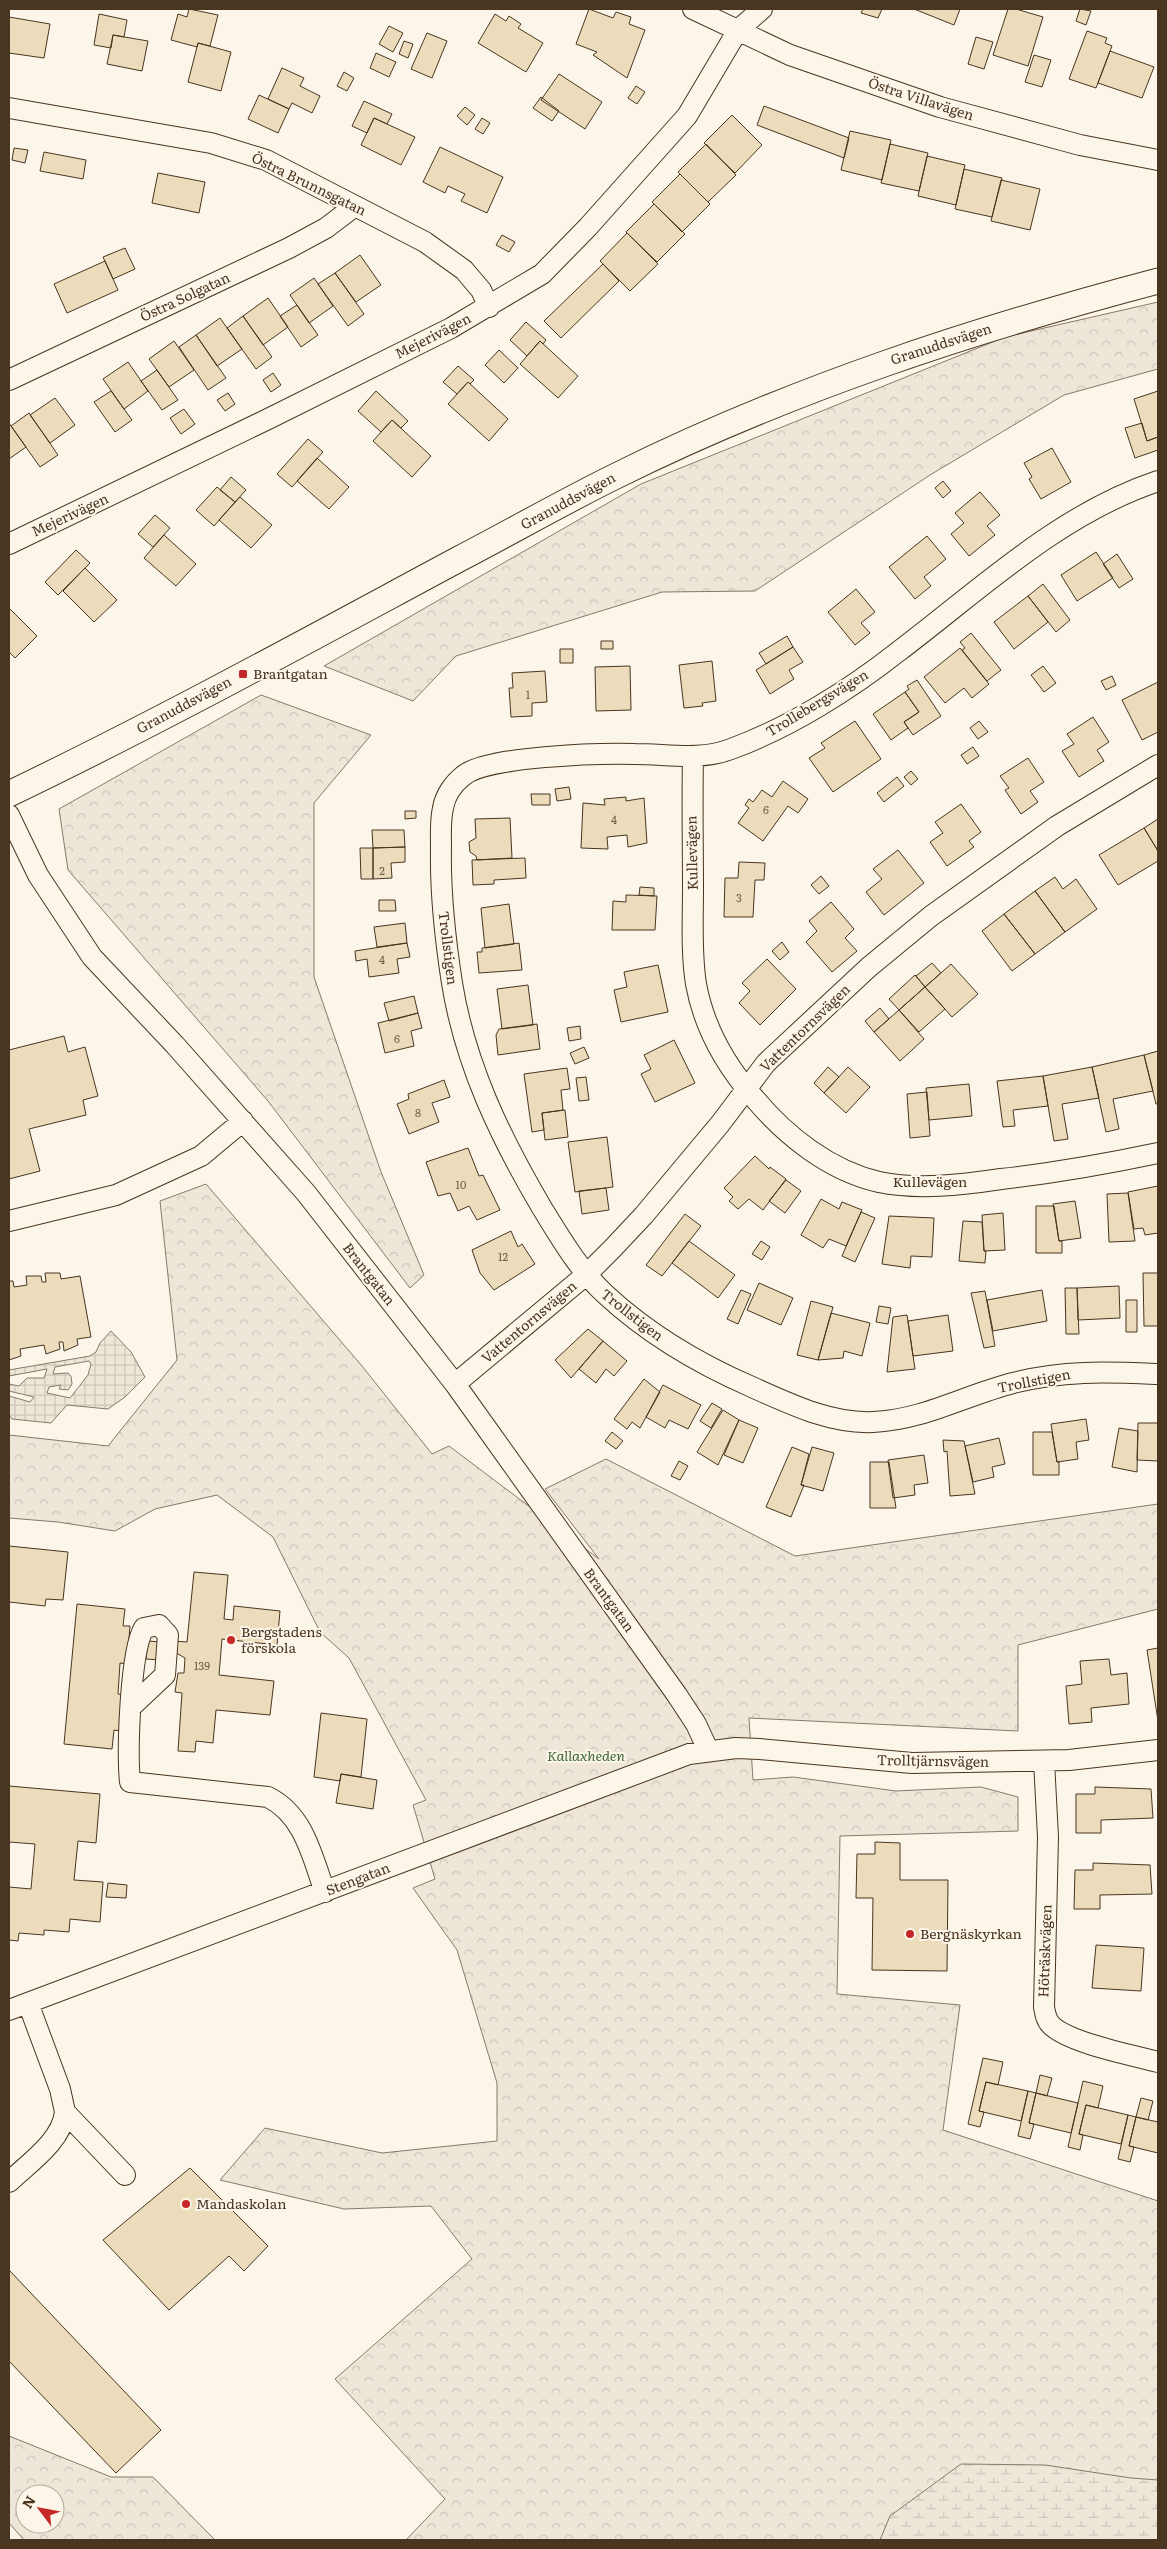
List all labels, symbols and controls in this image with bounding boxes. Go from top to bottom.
street label: Östra Villavägen [866,72,977,125]
street label: Östra Brunnsgatan [249,147,370,220]
street label: Östra Solgatan [136,266,233,326]
street label: Mejerivägen [391,307,474,363]
street label: Granuddsvägen [888,317,994,369]
street label: Granuddsvägen [516,467,619,534]
street label: Mejerivägen [28,488,111,541]
place label: Brantgatan [253,663,328,683]
street label: Trollebergsvägen [762,664,871,741]
marker: Brantgatan [237,668,249,680]
street label: Granuddsvägen [132,671,235,738]
house number: 1 [526,686,531,702]
house number: 6 [763,801,769,817]
house number: 4 [611,811,617,827]
street label: Kullevägen [680,816,702,891]
house number: 2 [379,862,385,878]
house number: 3 [736,889,742,905]
street label: Trollstigen [435,910,463,986]
house number: 4 [379,951,385,967]
street label: Vattentornsvägen [755,979,854,1076]
house number: 6 [394,1030,400,1046]
house number: 8 [415,1104,421,1120]
street label: Kullevägen [893,1171,967,1191]
house number: 10 [456,1176,466,1192]
street label: Brantgatan [339,1238,401,1309]
house number: 12 [498,1248,508,1264]
street label: Vattentornsvägen [476,1275,580,1367]
street label: Trollstigen [597,1283,668,1345]
street label: Trollstigen [995,1363,1072,1397]
street label: Brantgatan [580,1563,640,1636]
place label: Bergstadens förskola [241,1621,322,1657]
marker: Bergstadens förskola [225,1634,237,1646]
house number: 139 [194,1657,210,1673]
park label: Kallaxheden [547,1745,626,1765]
street label: Trolltjärnsvägen [877,1749,989,1771]
street label: Stengatan [323,1857,393,1899]
street label: Höträskvägen [1032,1904,1056,1998]
place label: Bergnäskyrkan [920,1923,1022,1943]
marker: Bergnäskyrkan [904,1928,916,1940]
place label: Mandaskolan [196,2193,286,2213]
marker: Mandaskolan [180,2198,192,2210]
north arrow [15,2484,65,2534]
text: N [17,2491,40,2512]

